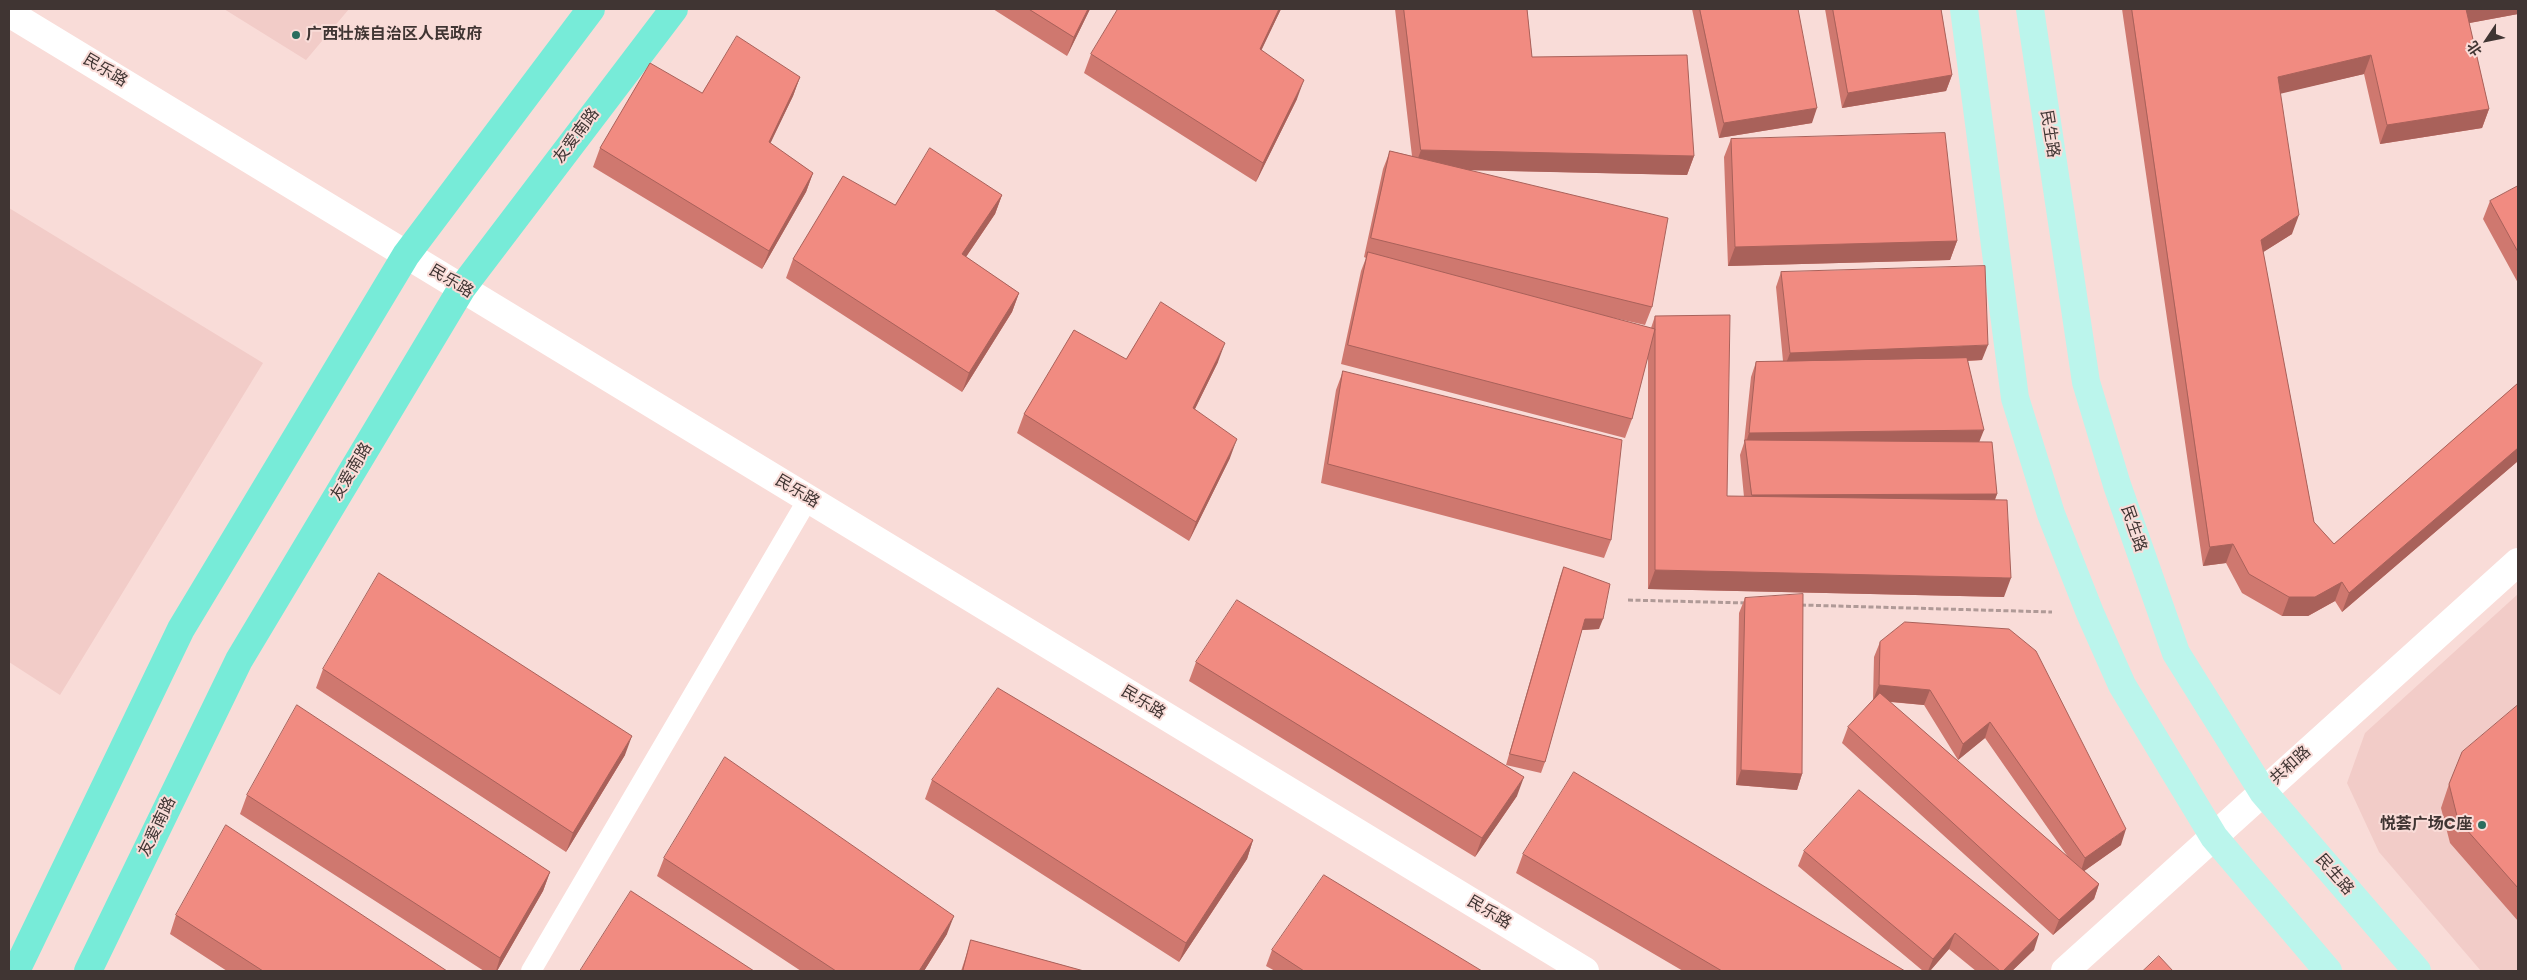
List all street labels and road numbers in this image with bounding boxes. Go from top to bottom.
street label: 民乐路 [79,50,131,92]
street label: 友爱南路 [550,105,604,167]
street label: 民生路 [2036,109,2062,159]
street label: 民乐路 [425,261,477,303]
street label: 友爱南路 [327,440,377,504]
street label: 民乐路 [771,471,823,513]
street label: 民生路 [2116,503,2150,555]
street label: 民乐路 [1117,682,1169,724]
street label: 共和路 [2267,743,2315,789]
street label: 友爱南路 [135,794,181,860]
street label: 民生路 [2311,851,2357,899]
street label: 民乐路 [1463,892,1515,934]

